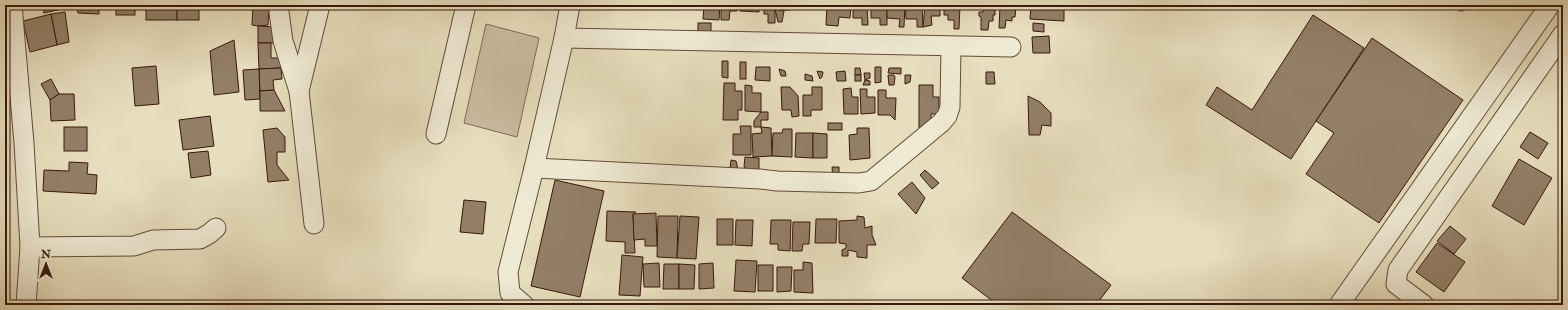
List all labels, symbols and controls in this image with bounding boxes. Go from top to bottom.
north arrow [26,244,66,284]
text: N [40,248,52,261]

